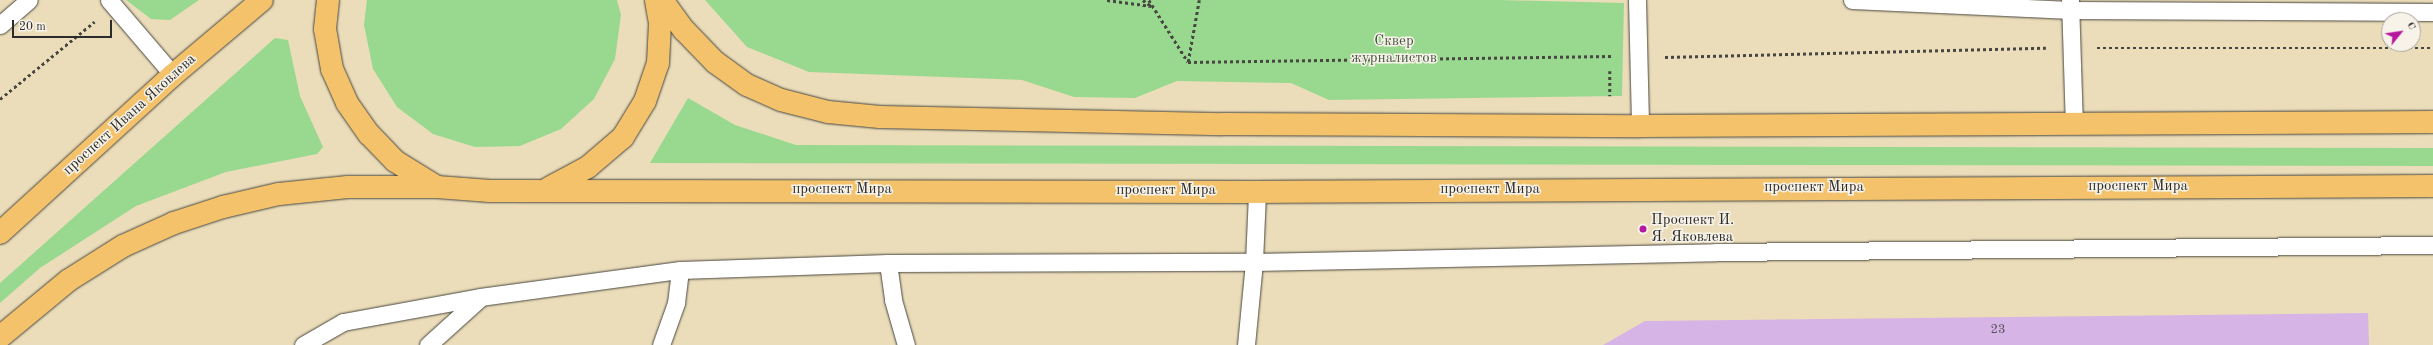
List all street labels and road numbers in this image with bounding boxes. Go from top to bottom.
street label: проспект Ивана Яковлева [60,51,200,179]
street label: проспект Мира [2088,178,2188,196]
street label: проспект Мира [1764,179,1864,197]
street label: проспект Мира [792,181,892,199]
street label: проспект Мира [1440,181,1540,199]
street label: проспект Мира [1116,182,1216,200]

